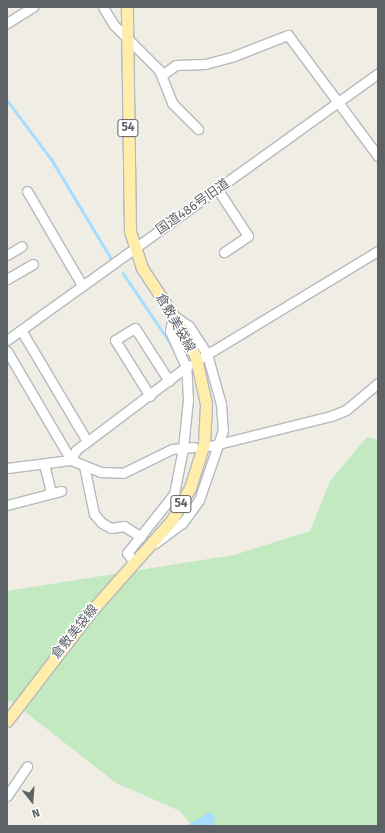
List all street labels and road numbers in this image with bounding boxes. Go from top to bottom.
road number: 54 [117,118,139,138]
street label: 国道486号旧道 [153,176,233,238]
street label: 倉敷美袋線 [152,291,198,355]
road number: 54 [170,494,192,514]
street label: 倉敷美袋線 [48,602,102,662]

